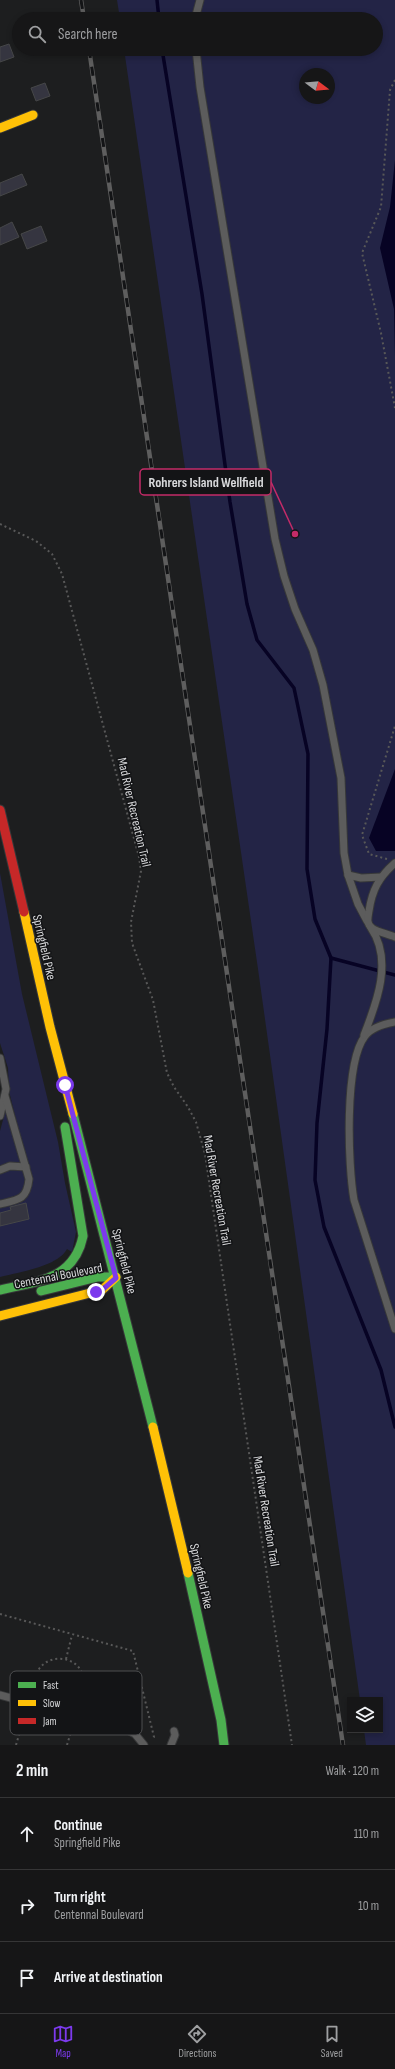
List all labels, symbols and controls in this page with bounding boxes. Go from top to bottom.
search box [12,12,383,56]
icon: search [26,23,48,45]
text: Search here [58,25,118,44]
north arrow [299,68,335,104]
callout: Rohrers Island Wellfield [140,469,271,495]
text: Rohrers Island Wellfield [148,474,264,491]
street label: Mad River Recreation Trail [114,756,154,868]
street label: Springfield Pike [29,913,59,981]
route start [56,1076,74,1094]
street label: Mad River Recreation Trail [199,1134,235,1247]
street label: Springfield Pike [108,1227,140,1295]
street label: Centennal Boulevard [13,1260,104,1292]
route end [87,1283,105,1301]
street label: Mad River Recreation Trail [249,1455,283,1568]
street label: Springfield Pike [186,1542,216,1610]
legend [10,1671,142,1735]
text: Fast [43,1679,59,1692]
text: Slow [43,1697,60,1710]
map controls [347,1697,383,1733]
button: layers [347,1697,383,1733]
text: Jam [42,1715,57,1728]
text: 2 min [16,1761,48,1781]
text: Walk · 120 m [326,1763,379,1779]
text: Continue [54,1816,103,1835]
icon: ahead [16,1823,38,1845]
text: 110 m [354,1826,379,1842]
text: Springfield Pike [54,1835,121,1851]
text: Turn right [54,1888,106,1907]
icon: right [16,1895,38,1917]
text: 10 m [358,1898,379,1914]
text: Centennal Boulevard [54,1907,144,1923]
icon: arrive [16,1967,38,1989]
text: Arrive at destination [54,1968,163,1987]
tab: Map [52,2023,74,2060]
tab: Directions [179,2023,216,2060]
tab: Saved [321,2023,343,2060]

